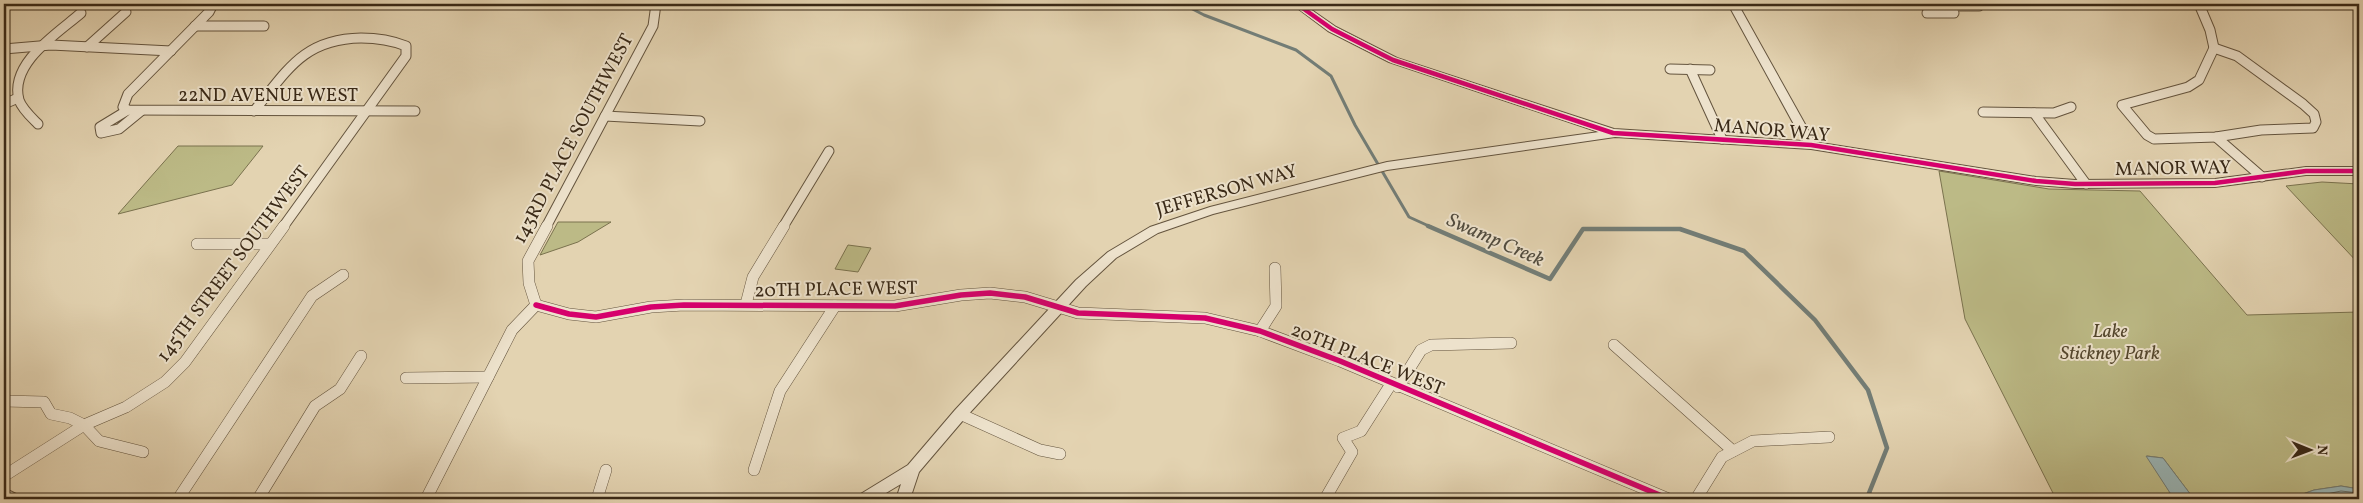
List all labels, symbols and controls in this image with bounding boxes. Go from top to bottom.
street label: 143RD PLACE SOUTHWEST [507,29,640,248]
street label: 22ND AVENUE WEST [178,83,358,109]
street label: MANOR WAY [1713,113,1831,149]
street label: MANOR WAY [2115,155,2231,183]
street label: JEFFERSON WAY [1153,158,1300,224]
street label: 145TH STREET SOUTHWEST [151,161,316,368]
water label: Swamp Creek [1442,207,1548,275]
street label: 20TH PLACE WEST [754,276,918,304]
street label: 20TH PLACE WEST [1287,317,1448,402]
park label: Lake Stickney Park [2060,319,2160,367]
north arrow [2286,426,2336,476]
text: N [2312,445,2331,455]

